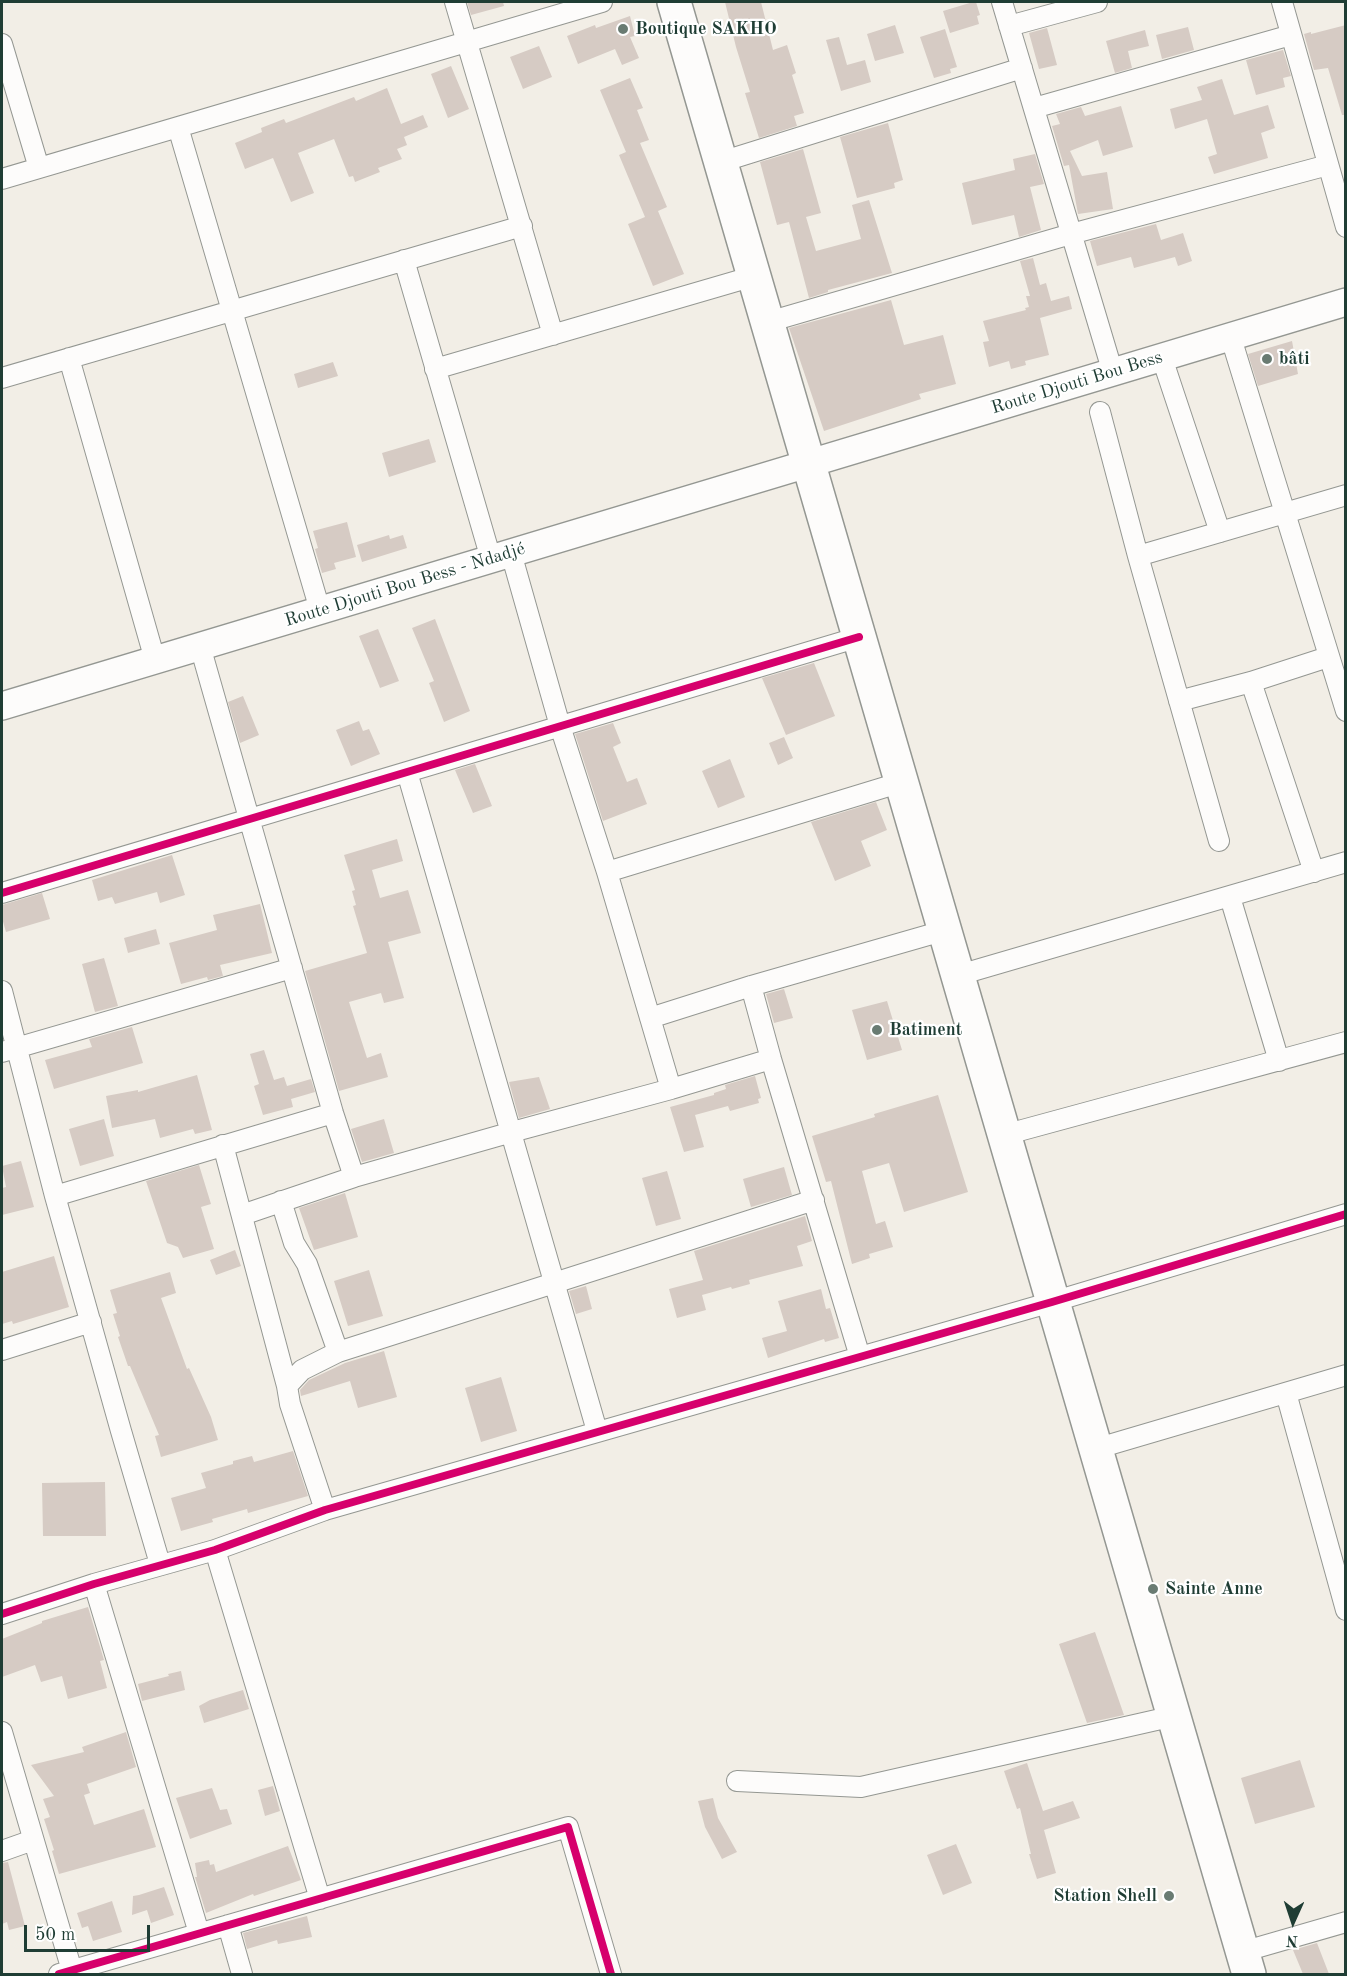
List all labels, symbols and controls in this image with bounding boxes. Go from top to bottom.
place label: Boutique SAKHO [635,18,777,40]
marker: Boutique SAKHO [616,22,630,36]
street label: Route Djouti Bou Bess [989,347,1165,419]
place label: bâti [1279,348,1310,370]
marker: bâti [1260,352,1274,366]
street label: Route Djouti Bou Bess - Ndadjé [282,538,528,632]
place label: Batiment [889,1019,962,1041]
marker: Batiment [870,1023,884,1037]
place label: Sainte Anne [1165,1578,1263,1600]
marker: Sainte Anne [1146,1582,1160,1596]
place label: Station Shell [1053,1885,1157,1907]
marker: Station Shell [1162,1889,1176,1903]
north arrow [1263,1892,1323,1952]
scale bar [27,1913,153,1951]
text: 50 m [35,1926,75,1944]
text: N [1286,1932,1299,1948]

